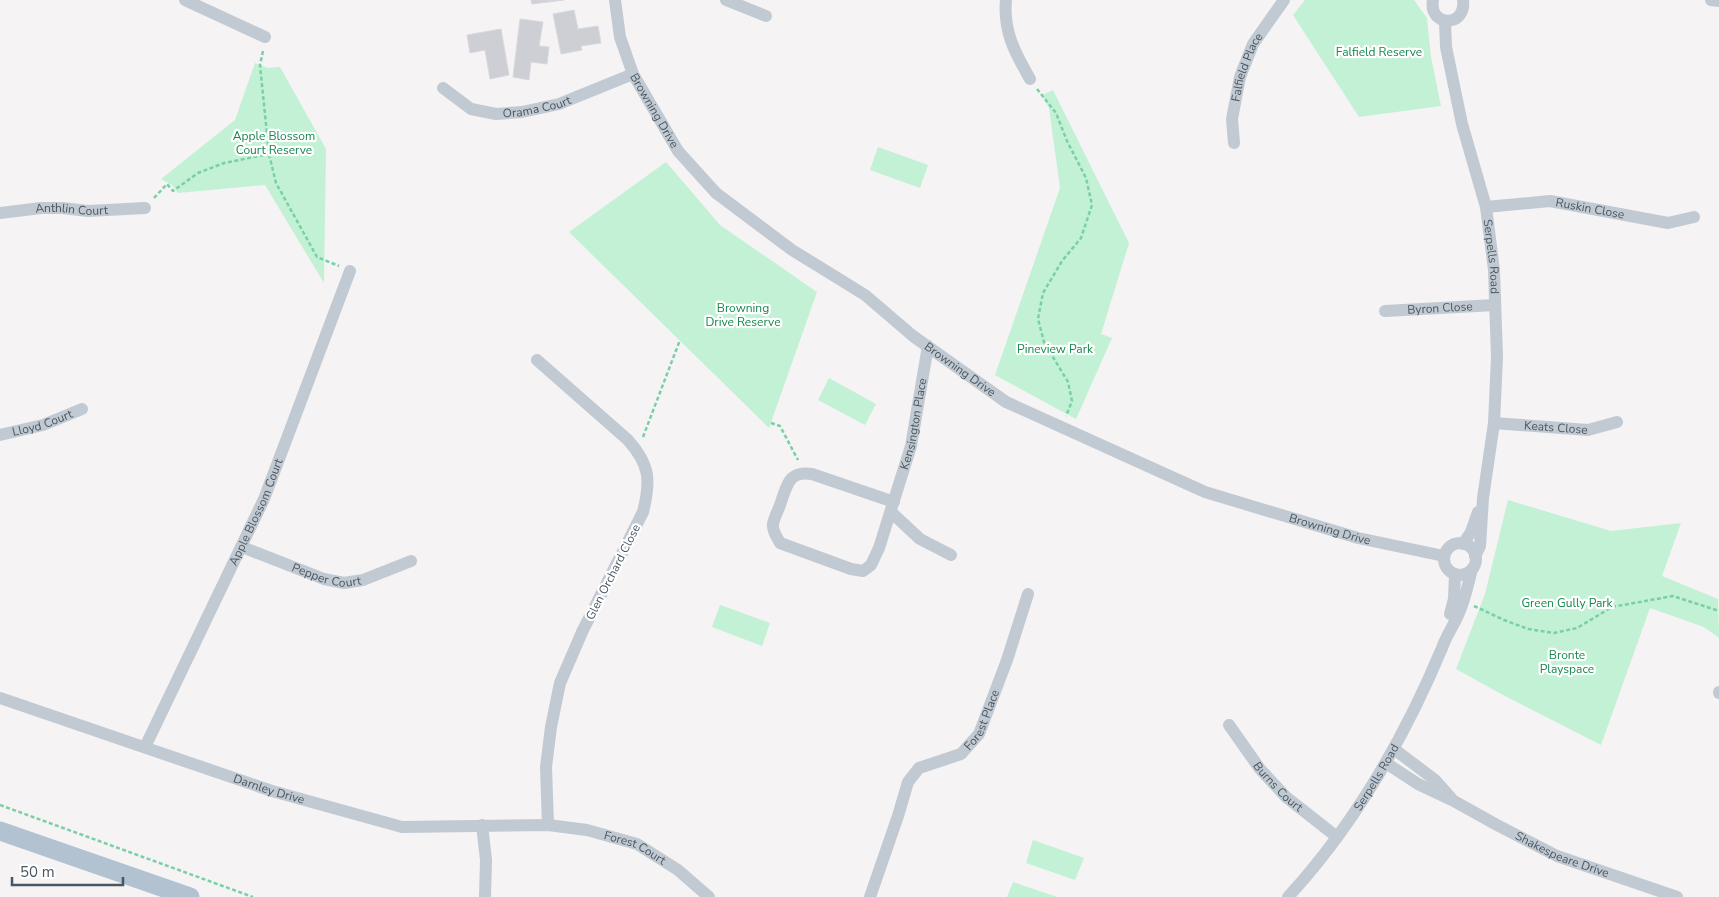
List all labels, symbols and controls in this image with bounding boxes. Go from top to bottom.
street label: Falfield Place [1227,30,1266,103]
park label: Falfield Reserve [1336,44,1422,60]
street label: Browning Drive [626,70,683,151]
street label: Orama Court [502,92,574,121]
park label: Apple Blossom Court Reserve [233,128,315,158]
street label: Ruskin Close [1554,194,1626,223]
street label: Anthlin Court [34,200,109,219]
street label: Serpells Road [1480,218,1503,294]
street label: Byron Close [1407,298,1473,318]
park label: Browning Drive Reserve [705,300,781,330]
street label: Browning Drive [921,339,999,400]
park label: Pineview Park [1017,341,1094,357]
street label: Kensington Place [896,377,930,472]
street label: Lloyd Court [10,405,76,440]
street label: Keats Close [1523,417,1588,438]
street label: Apple Blossom Court [225,455,287,568]
street label: Browning Drive [1287,510,1372,548]
street label: Glen Orchard Close [582,521,644,623]
street label: Pepper Court [290,559,363,591]
park label: Green Gully Park [1521,595,1614,611]
park label: Bronte Playspace [1540,647,1594,677]
street label: Forest Place [960,687,1003,754]
street label: Serpells Road [1350,741,1403,814]
street label: Burns Court [1249,759,1307,816]
street label: Darnley Drive [231,770,306,808]
street label: Forest Court [602,827,670,869]
street label: Shakespeare Drive [1512,828,1611,881]
scale bar [12,854,124,886]
text: 50 m [20,862,55,882]

